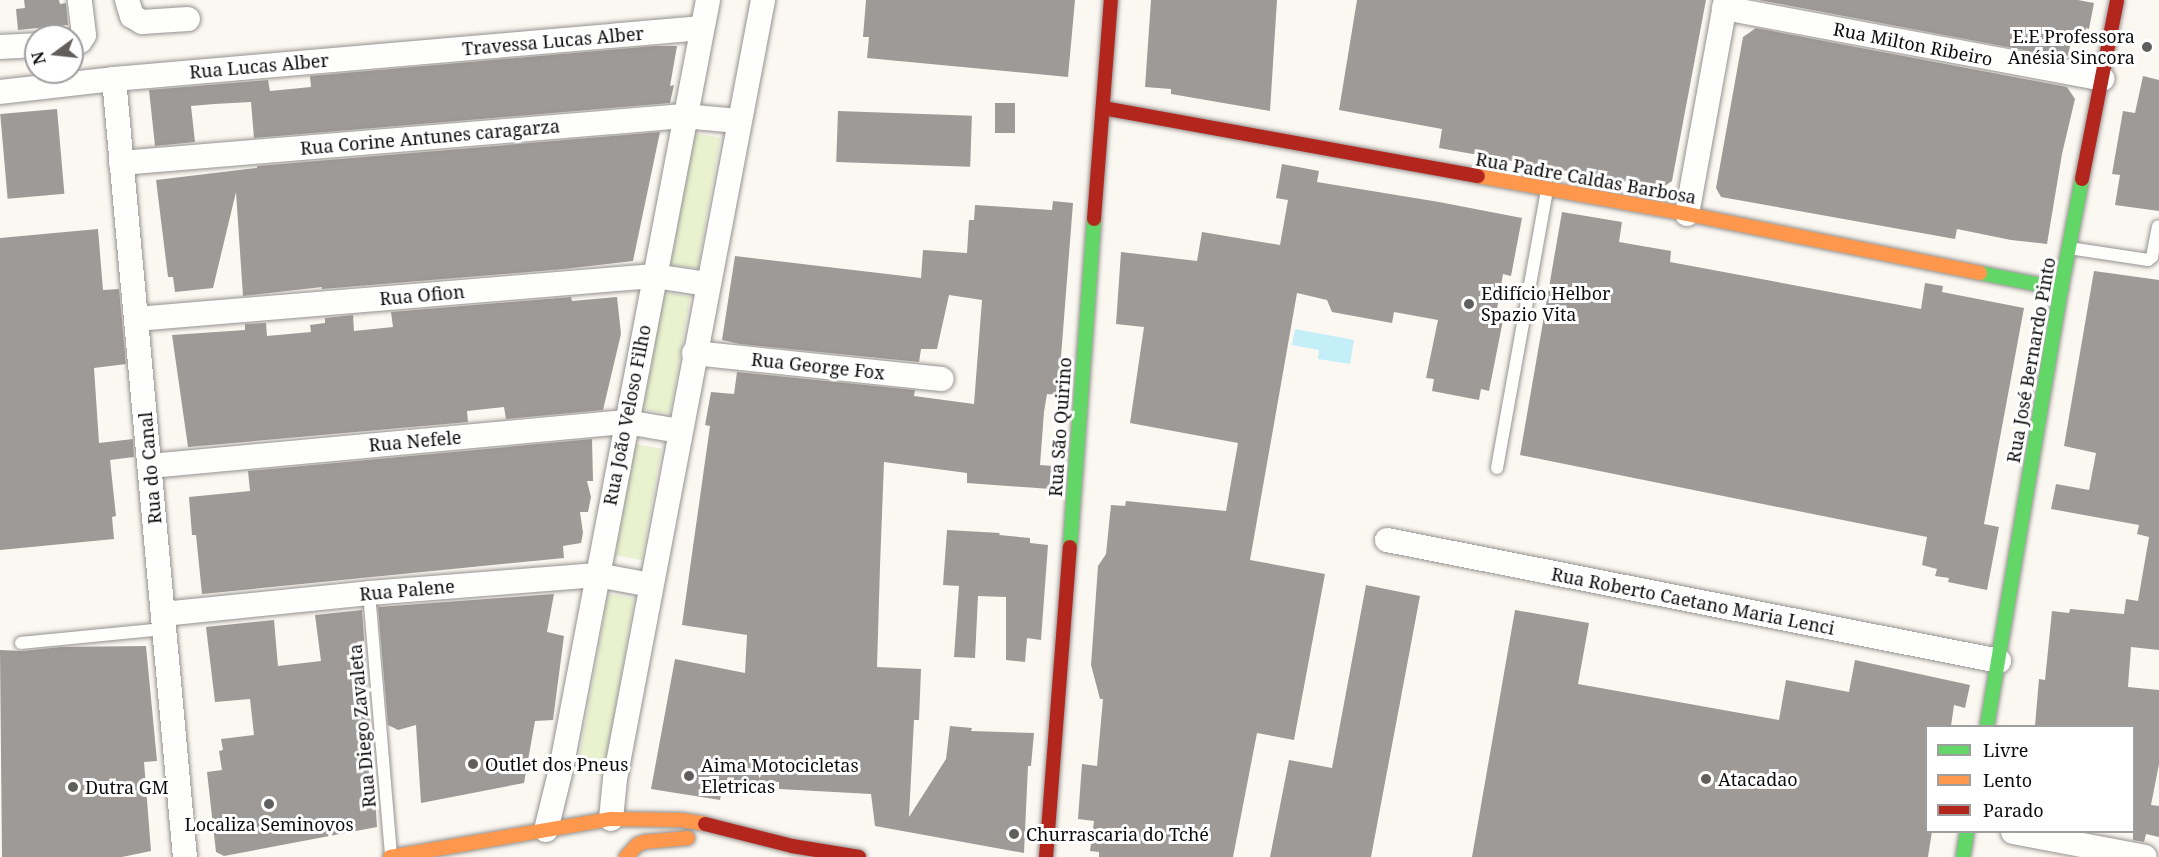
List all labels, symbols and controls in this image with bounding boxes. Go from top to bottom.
street label: Rua Milton Ribeiro [1831,18,1995,70]
street label: Travessa Lucas Alber [461,22,645,60]
north arrow [24,24,84,84]
place label: E.E Professora Anésia Sincora [2008,26,2135,68]
marker: E.E Professora Anésia Sincora [2140,40,2154,54]
text: N [26,49,51,67]
street label: Rua Lucas Alber [188,49,330,83]
street label: Rua Corine Antunes caragarza [299,115,561,159]
street label: Rua Padre Caldas Barbosa [1474,148,1698,208]
street label: Rua José Bernardo Pinto [2002,255,2060,465]
street label: Rua Ofion [379,281,465,309]
place label: Edifício Helbor Spazio Vita [1481,283,1611,326]
marker: Edifício Helbor Spazio Vita [1462,297,1476,311]
street label: Rua João Veloso Filho [599,323,655,507]
street label: Rua George Fox [750,348,886,384]
street label: Rua São Quirino [1044,357,1076,497]
street label: Rua do Canal [134,411,166,525]
street label: Rua Nefele [368,426,462,456]
street label: Rua Roberto Caetano Maria Lenci [1550,563,1836,639]
street label: Rua Palene [358,575,456,605]
street label: Rua Diego Zavaleta [344,643,380,809]
legend [1925,725,2135,833]
text: Livre [1983,738,2029,762]
place label: Outlet dos Pneus [485,753,628,775]
place label: Aima Motocicletas Eletricas [701,755,859,798]
marker: Outlet dos Pneus [466,757,480,771]
place label: Atacadao [1718,768,1798,790]
text: Lento [1983,768,2032,792]
marker: Aima Motocicletas Eletricas [682,769,696,783]
marker: Atacadao [1699,772,1713,786]
place label: Dutra GM [85,776,169,798]
marker: Dutra GM [66,780,80,794]
marker: Localiza Seminovos [262,797,276,811]
text: Parado [1983,798,2044,822]
place label: Localiza Seminovos [184,813,354,835]
place label: Churrascaria do Tché [1026,823,1209,845]
marker: Churrascaria do Tché [1007,827,1021,841]

